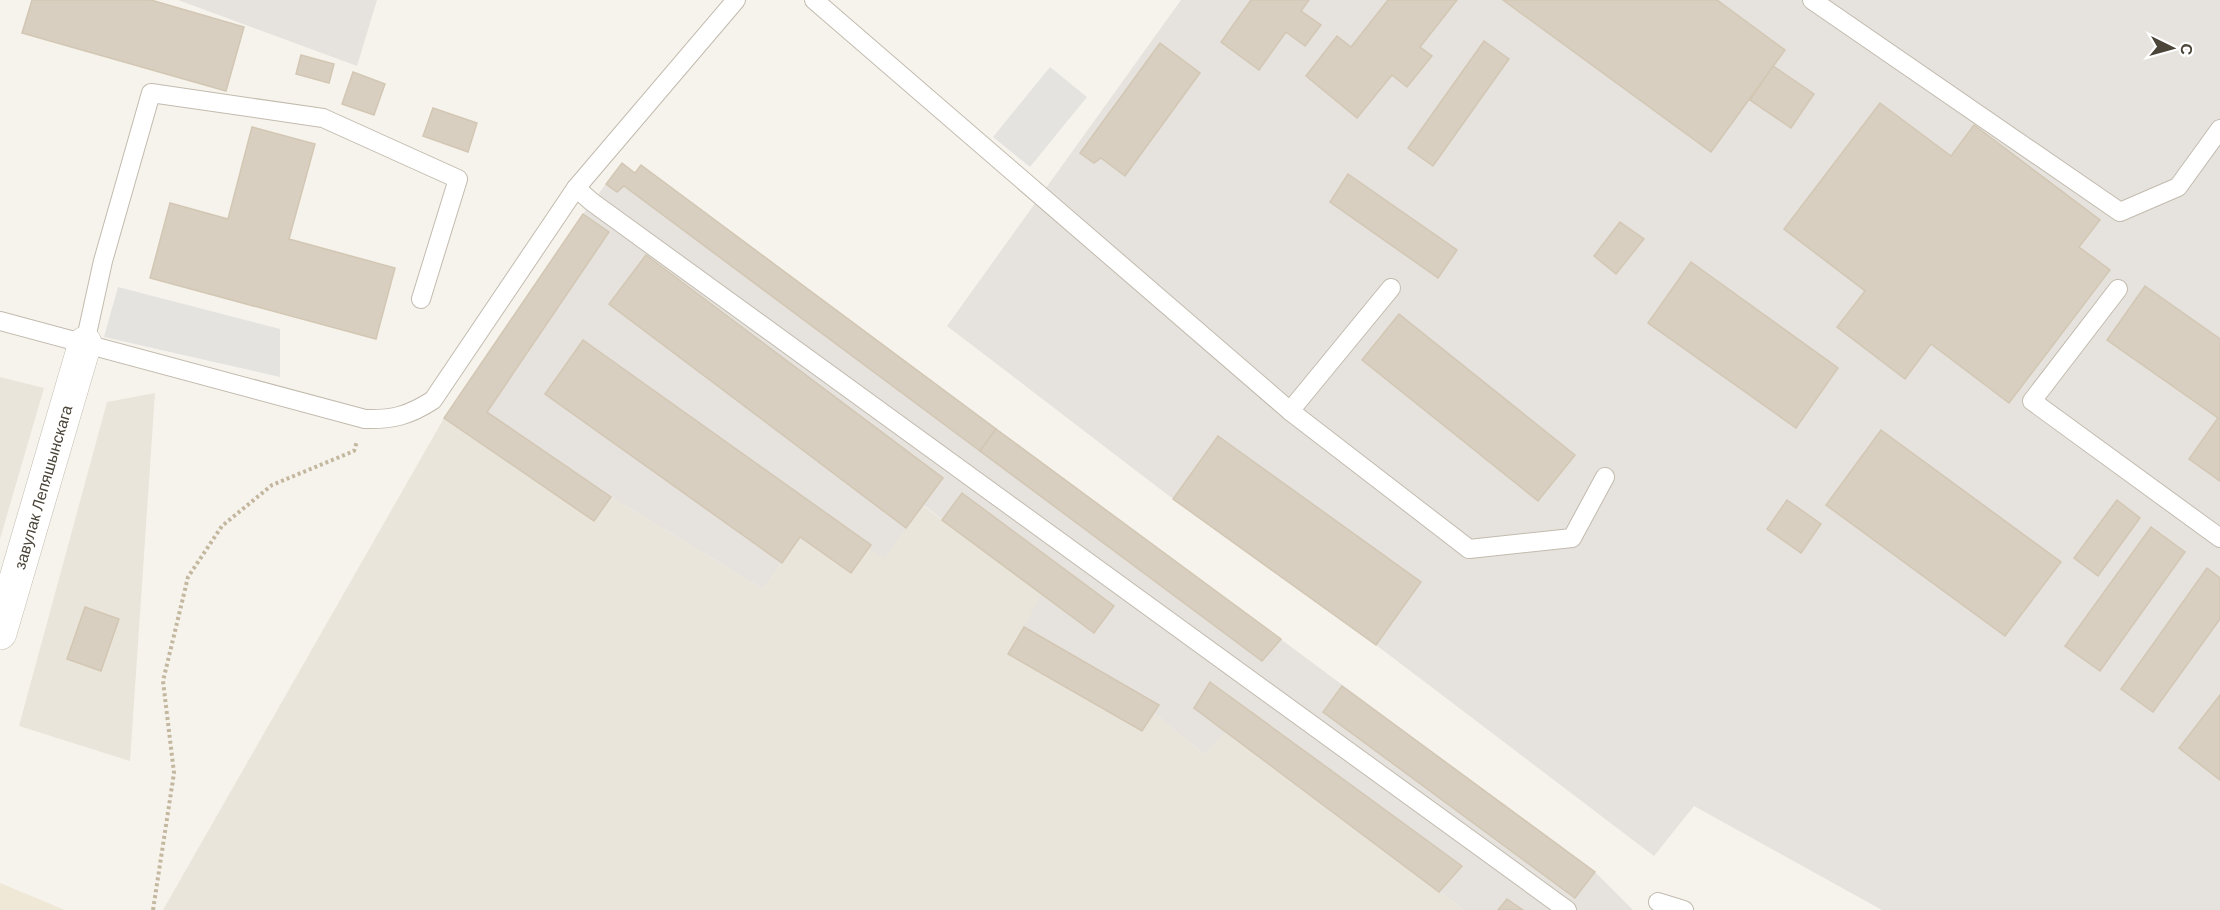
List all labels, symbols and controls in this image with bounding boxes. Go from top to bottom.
north arrow [2142,18,2202,78]
text: С [2175,43,2197,56]
street label: завулак Лепяшынскага [9,403,77,572]

